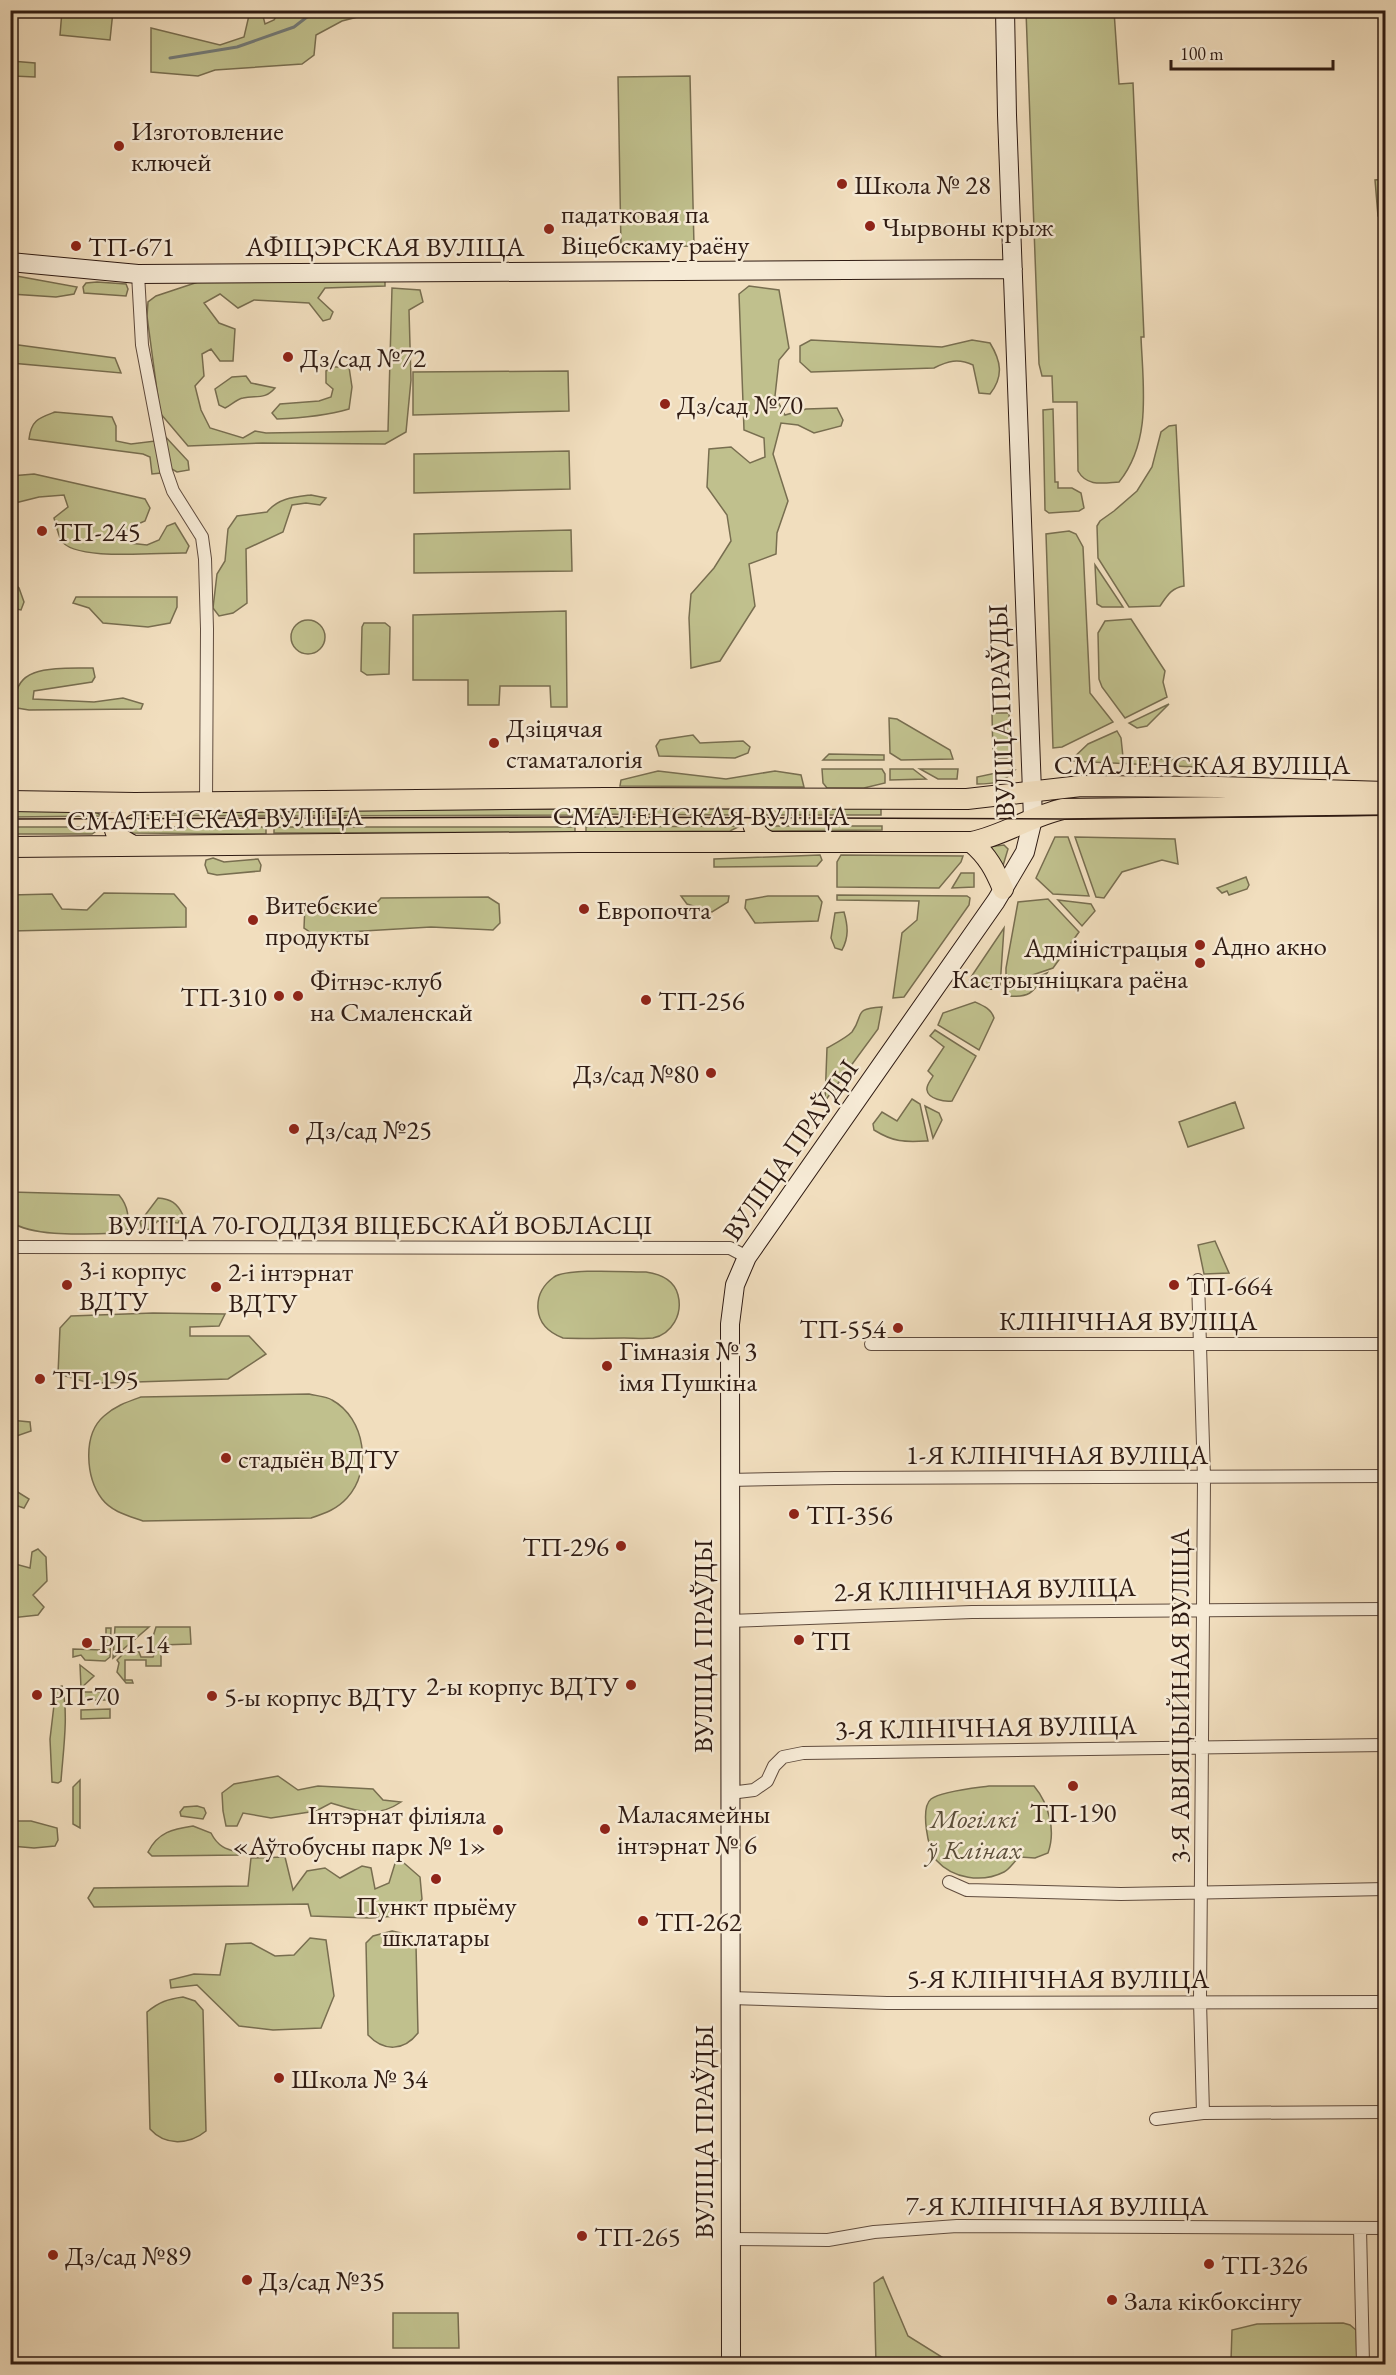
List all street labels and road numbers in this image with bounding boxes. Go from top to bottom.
street label: АФІЦЭРСКАЯ ВУЛІЦА [245,229,525,264]
street label: ВУЛІЦА ПРАЎДЫ [980,603,1022,818]
street label: СМАЛЕНСКАЯ ВУЛІЦА [1054,747,1351,782]
street label: СМАЛЕНСКАЯ ВУЛІЦА [66,798,364,838]
street label: СМАЛЕНСКАЯ ВУЛІЦА [553,798,850,833]
street label: ВУЛІЦА ПРАЎДЫ [714,1052,866,1248]
street label: ВУЛІЦА 70-ГОДДЗЯ ВІЦЕБСКАЙ ВОБЛАСЦІ [108,1207,652,1242]
street label: КЛІНІЧНАЯ ВУЛІЦА [999,1303,1258,1338]
street label: 1-Я КЛІНІЧНАЯ ВУЛІЦА [906,1437,1208,1472]
street label: 3-Я АВІЯЦЫЙНАЯ ВУЛІЦА [1162,1528,1197,1863]
street label: ВУЛІЦА ПРАЎДЫ [685,1539,720,1753]
street label: 2-Я КЛІНІЧНАЯ ВУЛІЦА [834,1569,1137,1609]
street label: 3-Я КЛІНІЧНАЯ ВУЛІЦА [835,1707,1138,1747]
street label: 5-Я КЛІНІЧНАЯ ВУЛІЦА [907,1961,1209,1996]
street label: ВУЛІЦА ПРАЎДЫ [686,2025,721,2239]
street label: 7-Я КЛІНІЧНАЯ ВУЛІЦА [906,2188,1208,2223]

